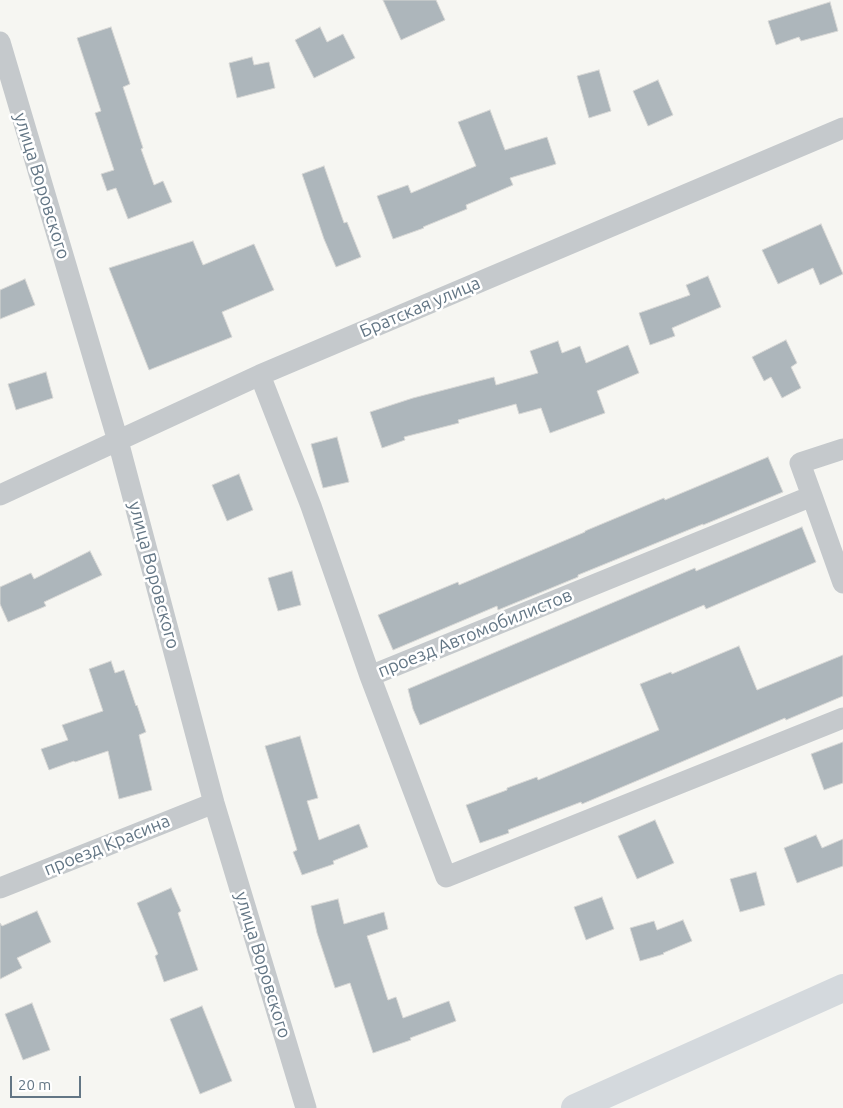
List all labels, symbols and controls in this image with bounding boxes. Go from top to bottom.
street label: улица Воровского [9,110,75,262]
street label: Братская улица [356,272,484,342]
street label: улица Воровского [124,499,184,651]
street label: проезд Автомобилистов [375,584,575,682]
street label: проезд Красина [41,810,173,880]
street label: улица Воровского [230,889,296,1041]
scale bar [12,1066,84,1098]
text: 20 m [18,1076,51,1093]

